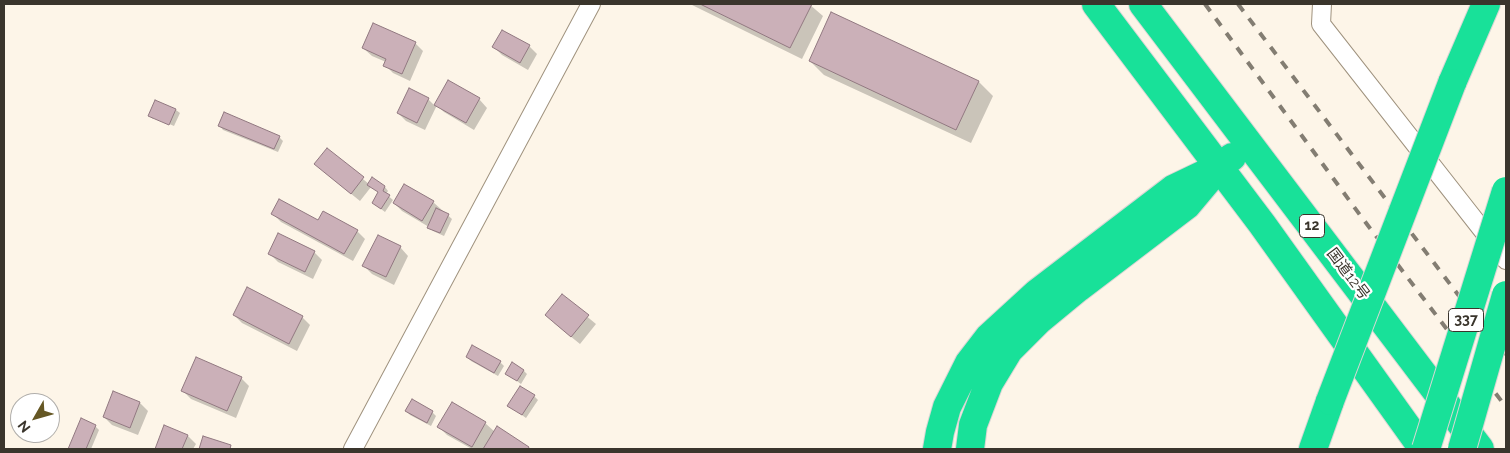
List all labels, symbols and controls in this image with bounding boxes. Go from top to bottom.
road number: 12 [1300,215,1324,238]
street label: 国道12号 [1323,245,1373,303]
road number: 337 [1448,308,1484,332]
north arrow [10,393,60,443]
text: N [14,417,34,436]

